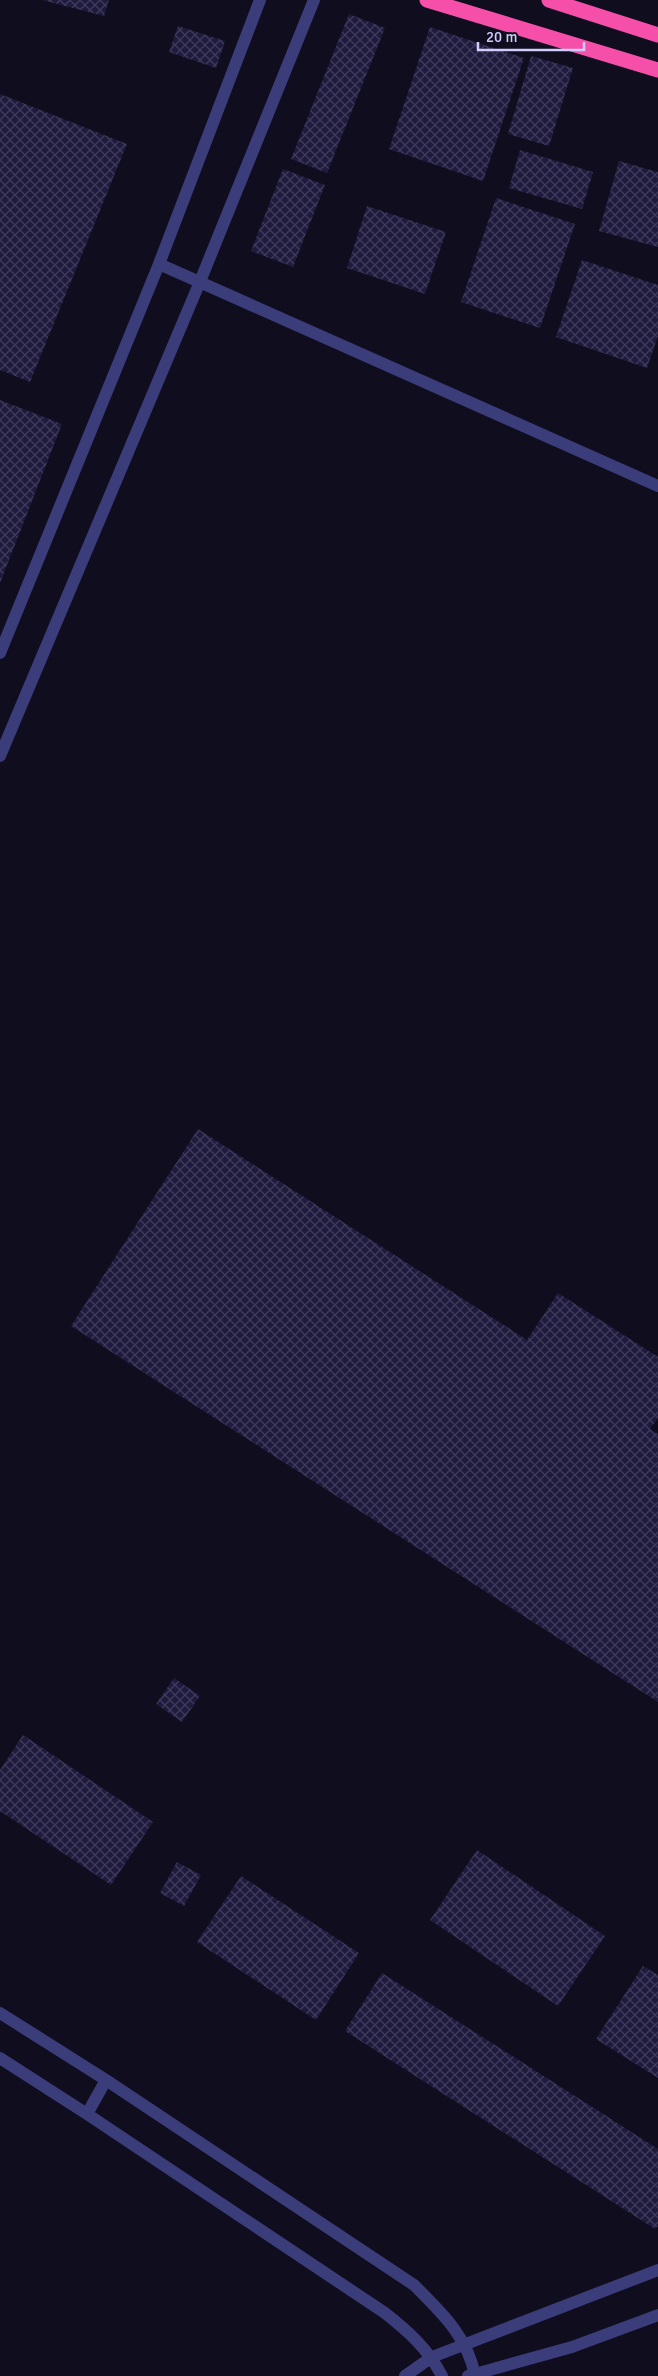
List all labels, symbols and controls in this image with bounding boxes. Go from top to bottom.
scale bar [478,20,584,52]
text: 20 m [486,28,517,46]

